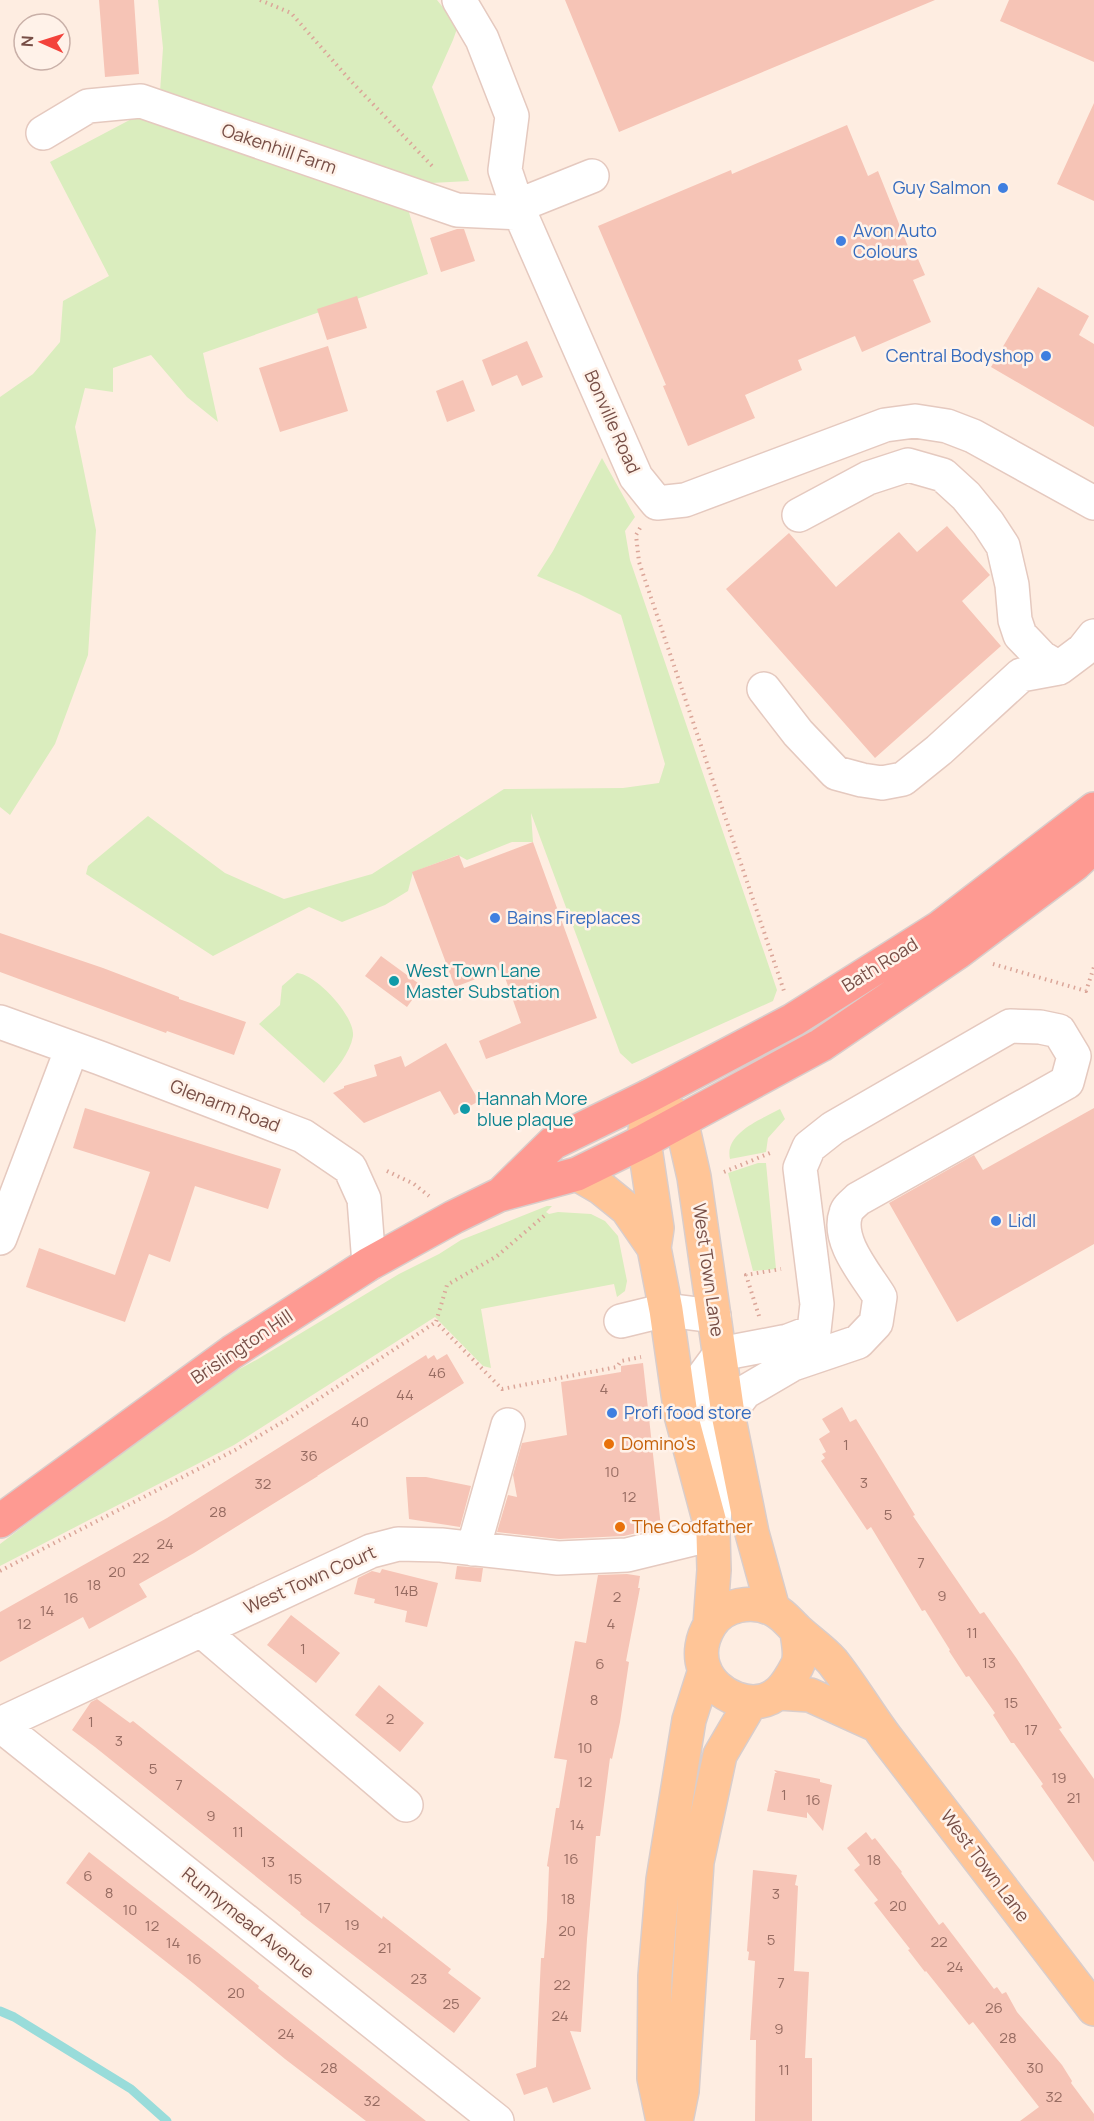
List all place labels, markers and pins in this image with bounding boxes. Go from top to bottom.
place label: Guy Salmon [893,175,991,199]
marker: Guy Salmon [996,181,1010,195]
place label: Avon Auto Colours [853,218,937,263]
marker: Avon Auto Colours [834,234,848,248]
place label: Central Bodyshop [886,343,1034,367]
marker: Central Bodyshop [1039,349,1053,363]
place label: Bains Fireplaces [507,905,640,929]
marker: Bains Fireplaces [488,911,502,925]
place label: West Town Lane Master Substation [406,958,560,1003]
marker: West Town Lane Master Substation [387,974,401,988]
place label: Hannah More blue plaque [477,1086,588,1131]
marker: Hannah More blue plaque [458,1102,472,1116]
place label: Lidl [1008,1208,1036,1232]
marker: Lidl [989,1214,1003,1228]
place label: Profi food store [624,1400,752,1424]
marker: Profi food store [605,1406,619,1420]
place label: Domino's [621,1431,696,1455]
marker: Domino's [602,1437,616,1451]
place label: The Codfather [632,1514,753,1538]
marker: The Codfather [613,1520,627,1534]

